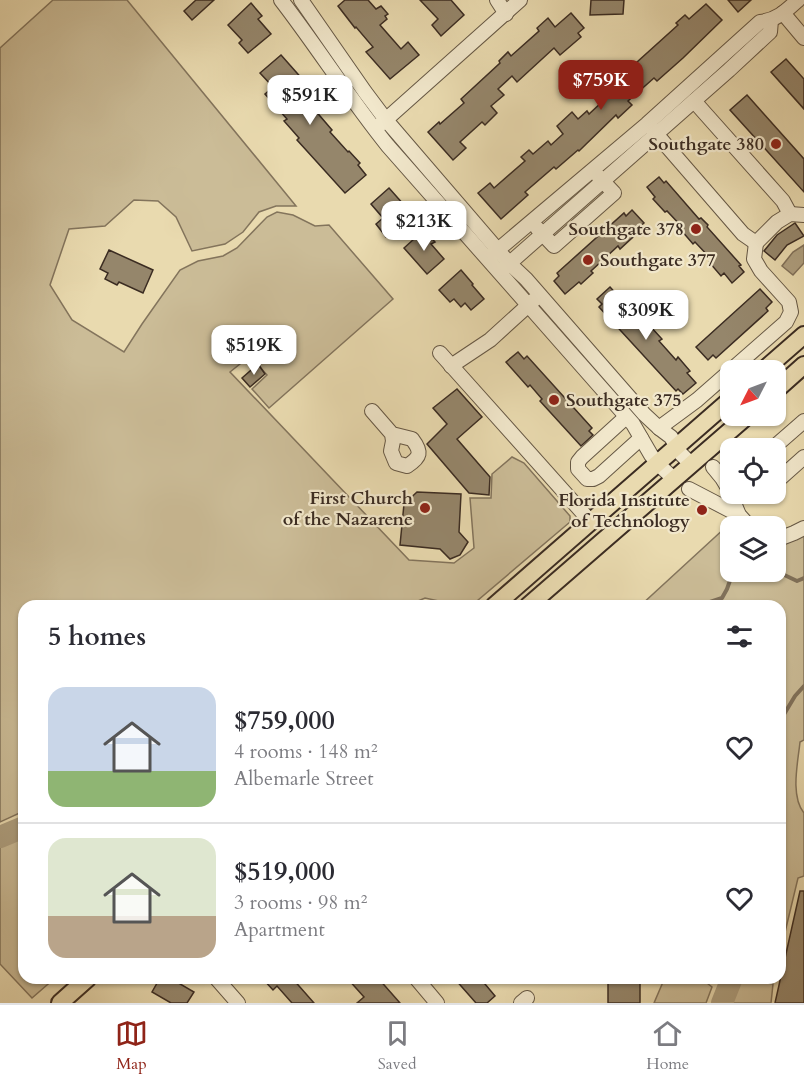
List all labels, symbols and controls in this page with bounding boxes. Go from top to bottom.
pin: $759K [559,60,643,111]
text: $759K [572,66,630,93]
pin: $591K [268,75,352,126]
text: $591K [281,81,339,108]
place label: Southgate 380 [648,132,764,157]
marker: Southgate 380 [769,137,783,151]
pin: $213K [382,201,466,252]
text: $213K [395,207,453,234]
place label: Southgate 378 [568,217,684,242]
marker: Southgate 378 [689,222,703,236]
place label: Southgate 377 [600,248,716,273]
marker: Southgate 377 [581,253,595,267]
pin: $309K [604,290,688,341]
text: $309K [617,296,675,323]
pin: $519K [212,325,296,376]
text: $519K [225,331,283,358]
north arrow [720,360,786,426]
map controls [720,360,786,582]
place label: Southgate 375 [566,388,682,413]
marker: Southgate 375 [547,393,561,407]
button: locate [720,438,786,504]
place label: First Church of the Nazarene [283,486,413,532]
place label: Florida Institute of Technology [558,488,691,534]
marker: First Church of the Nazarene [418,501,432,515]
marker: Florida Institute of Technology [695,503,709,517]
button: layers [720,516,786,582]
text: 5 homes [48,619,146,654]
icon: filters [723,620,756,653]
text: $759,000 [234,703,335,738]
icon: home [96,711,168,783]
icon: heart [723,731,756,764]
text: 4 rooms · 148 m² [234,738,378,765]
text: Albemarle Street [234,765,374,792]
text: $519,000 [234,854,335,889]
icon: home [96,862,168,934]
icon: heart [723,882,756,915]
text: 3 rooms · 98 m² [234,889,367,916]
text: Apartment [234,916,325,943]
tab: Map [115,1017,148,1075]
tab: Saved [378,1017,416,1075]
tab: Home [646,1017,689,1075]

